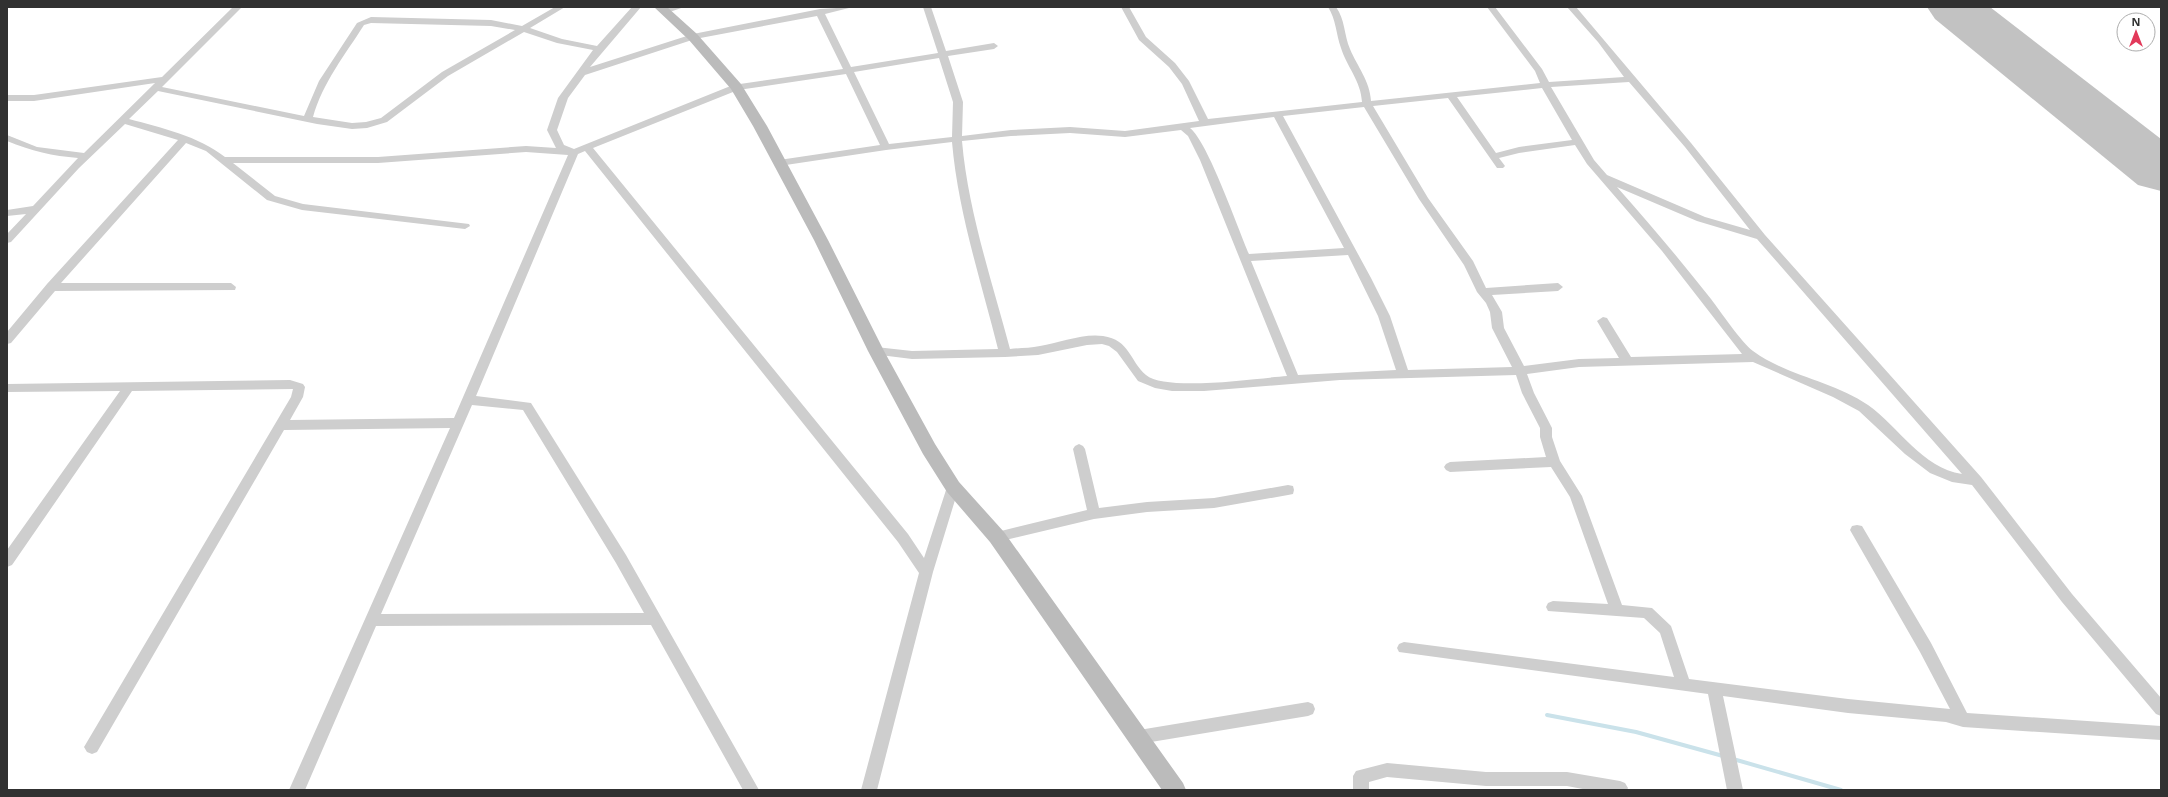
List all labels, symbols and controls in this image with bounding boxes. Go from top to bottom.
north arrow [2116,12,2156,52]
text: N [2132,14,2140,29]

